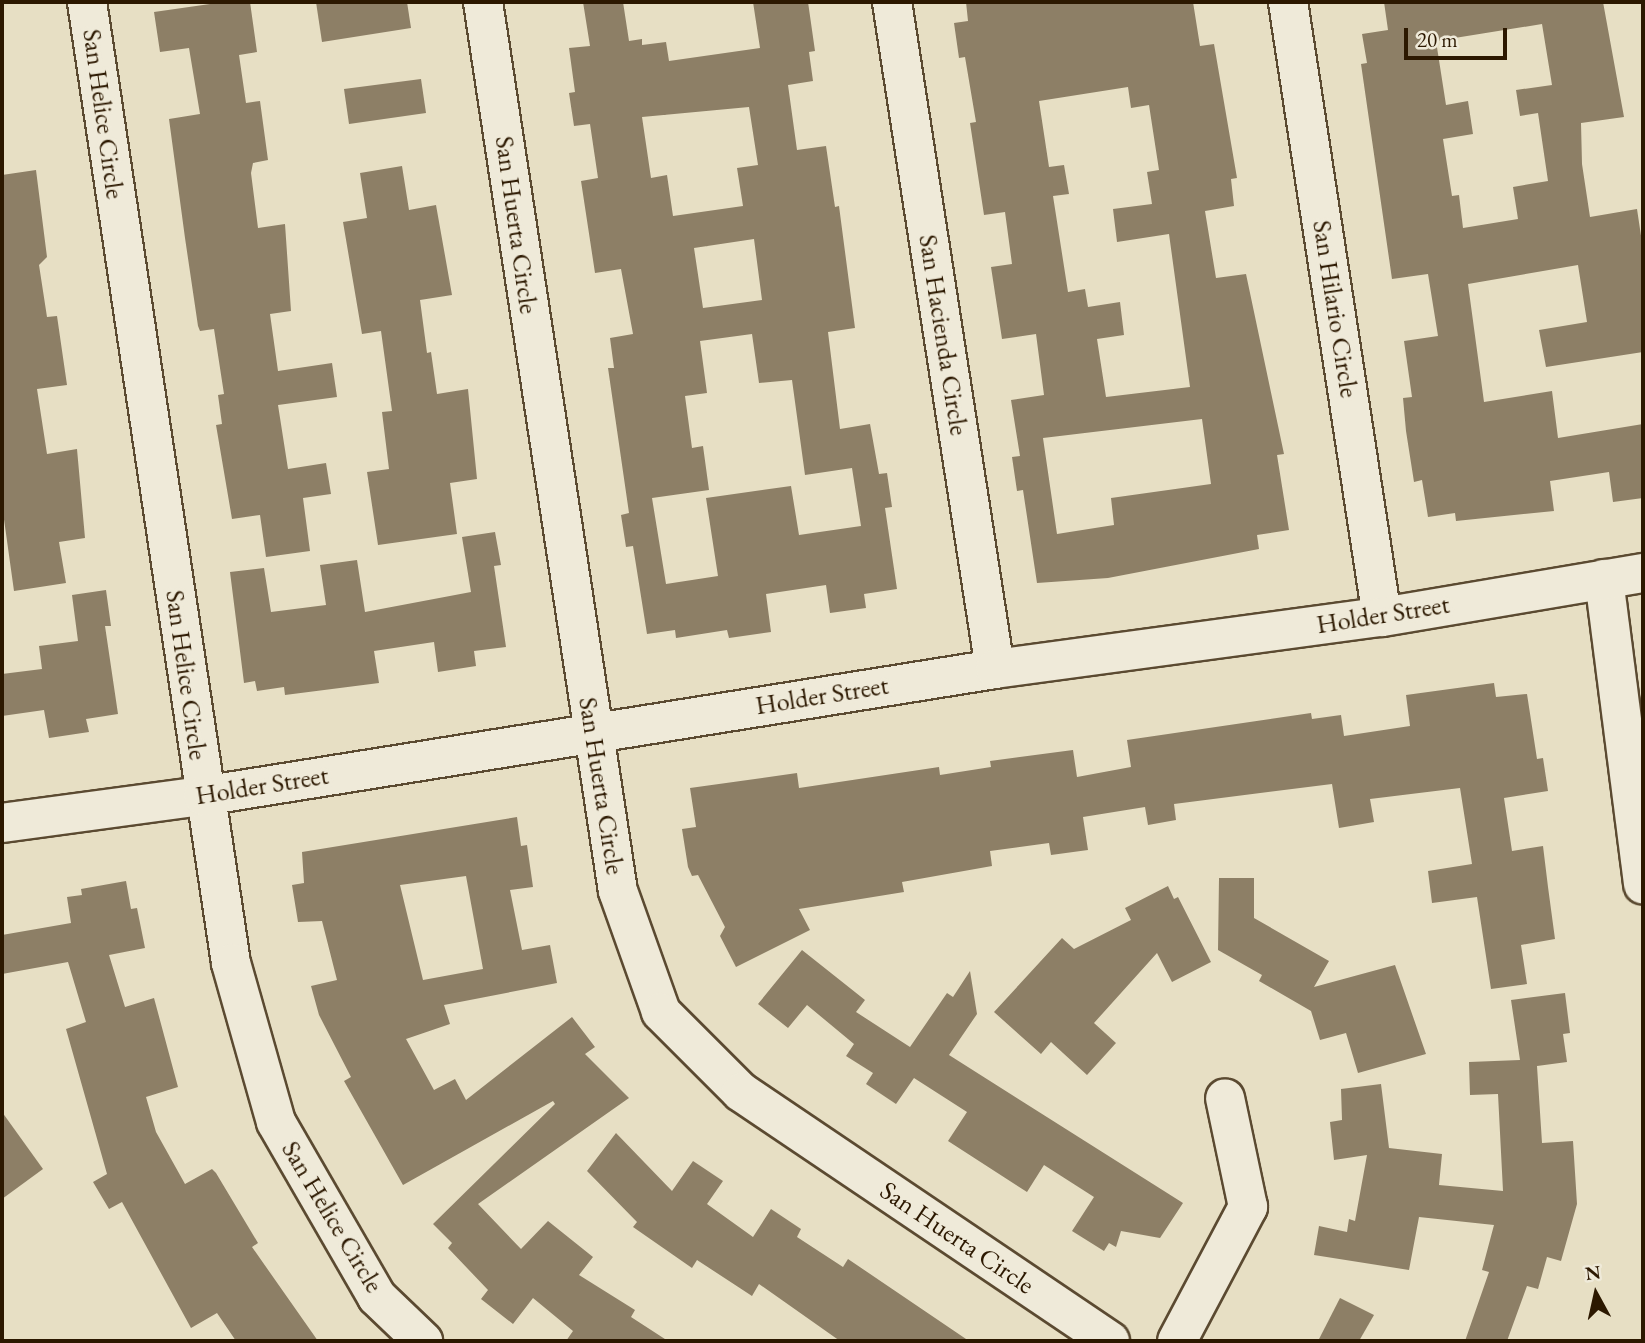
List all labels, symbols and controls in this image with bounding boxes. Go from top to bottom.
scale bar [1407,14,1510,58]
text: 20 m [1417,26,1458,53]
street label: San Helice Circle [76,27,130,201]
street label: San Huerta Circle [488,134,544,316]
street label: San Hilario Circle [1306,218,1364,400]
street label: San Hacienda Circle [912,232,974,438]
street label: San Helice Circle [159,588,213,762]
street label: Holder Street [1314,589,1452,641]
street label: Holder Street [753,670,891,722]
street label: San Huerta Circle [572,695,630,877]
street label: Holder Street [193,760,331,812]
street label: San Helice Circle [275,1136,389,1298]
street label: San Huerta Circle [874,1175,1040,1301]
north arrow [1561,1259,1631,1329]
text: N [1584,1259,1602,1286]

